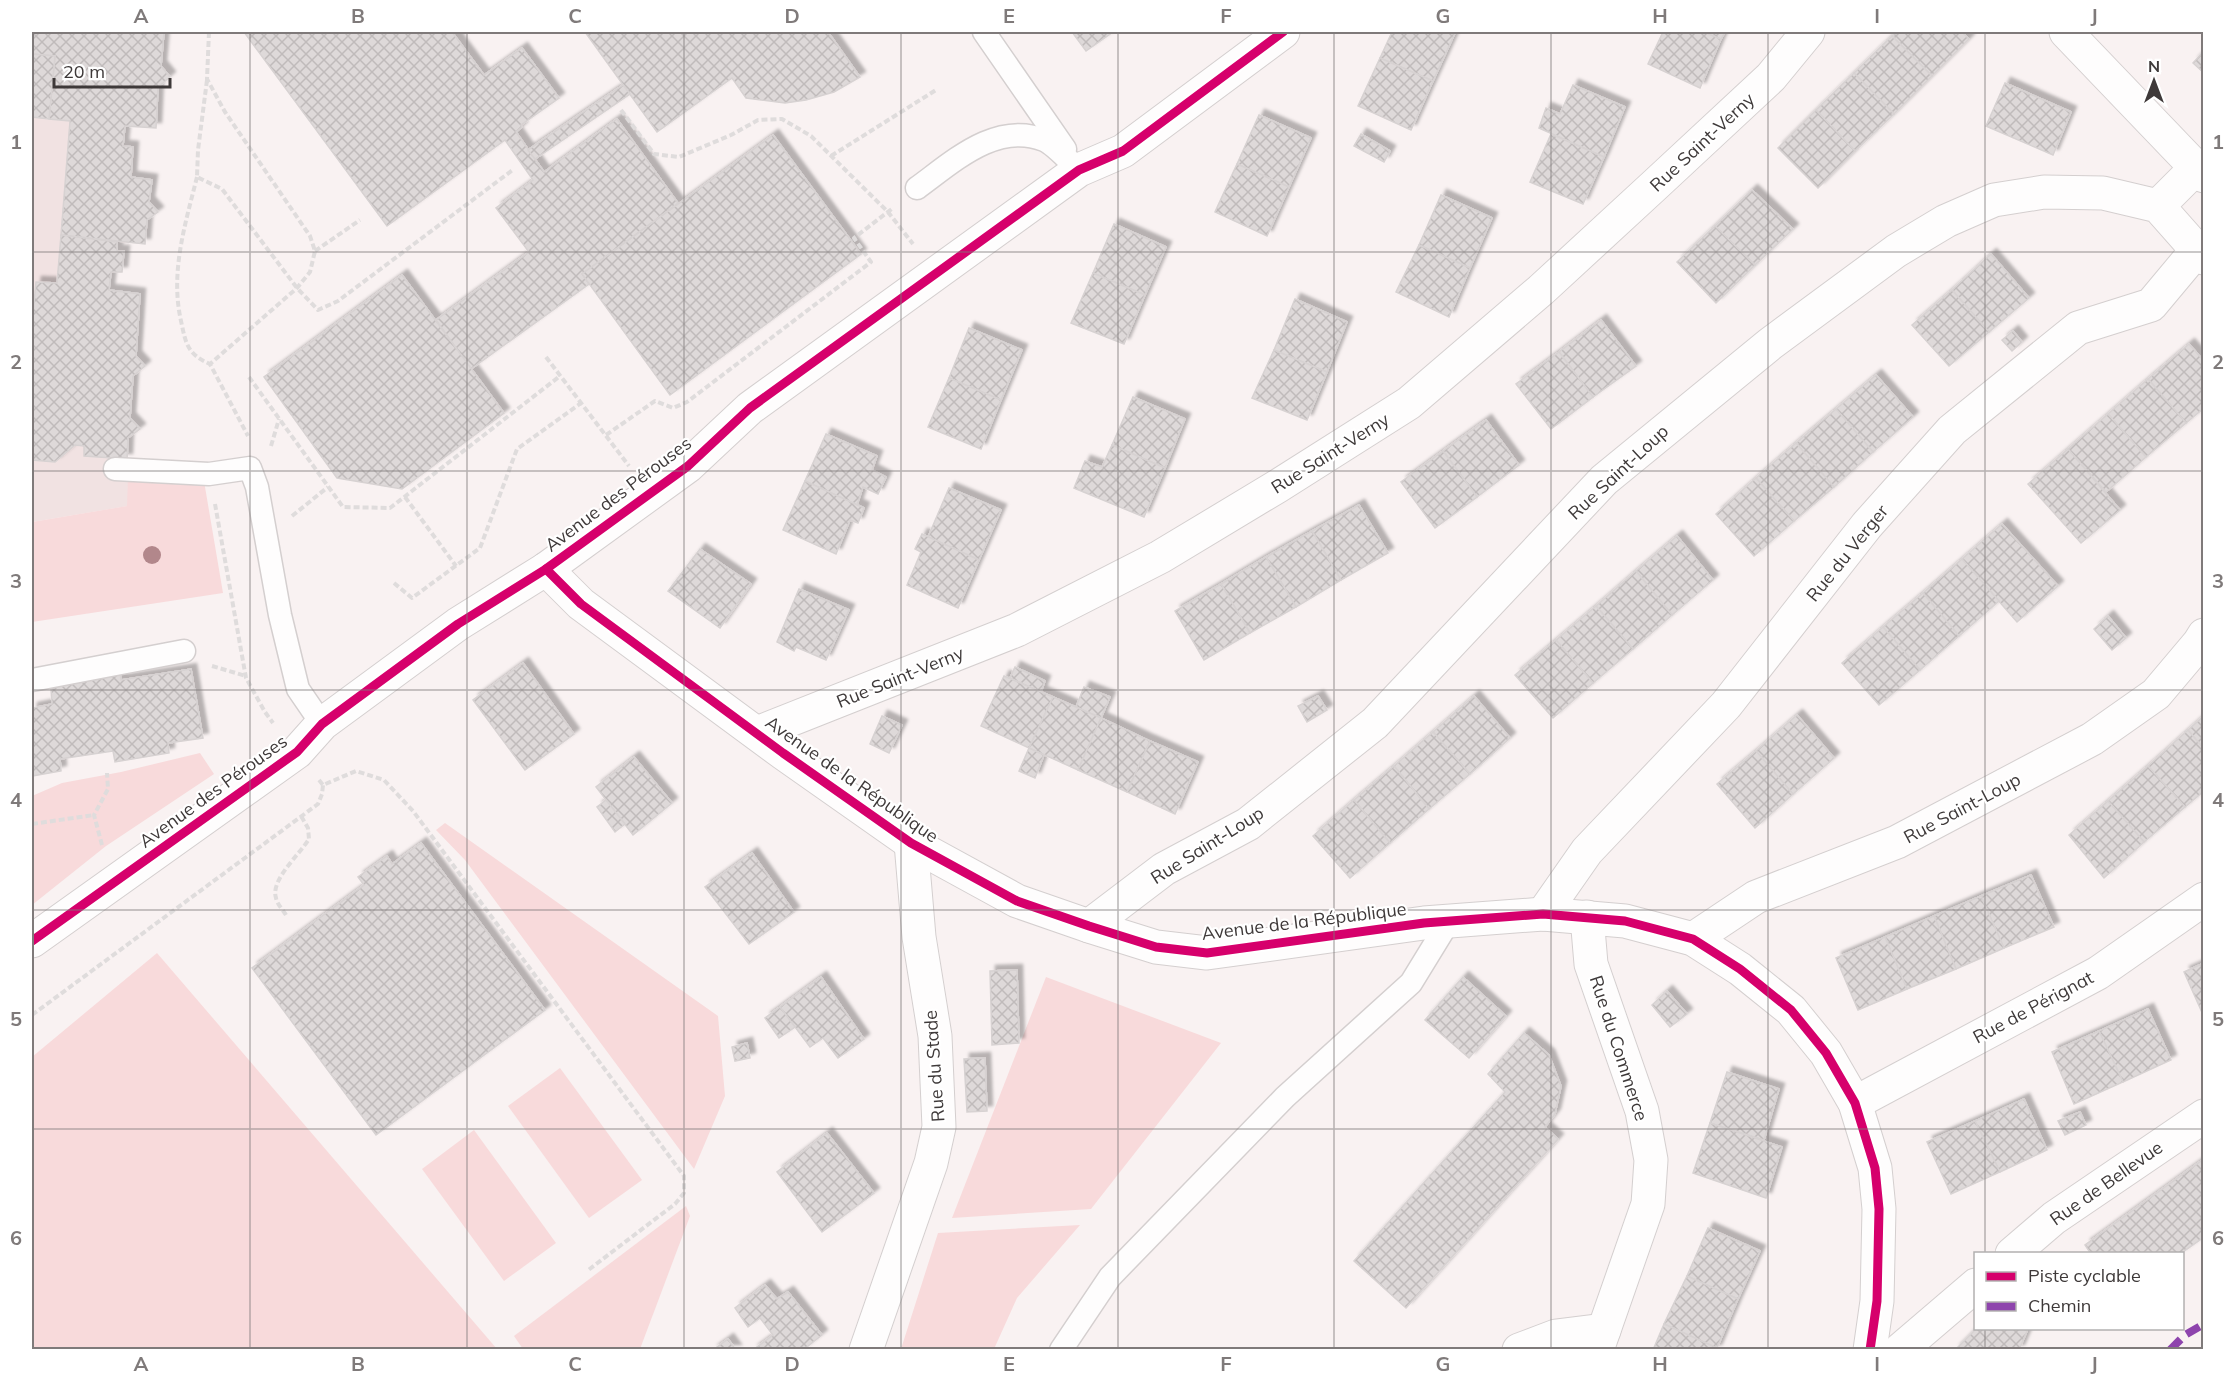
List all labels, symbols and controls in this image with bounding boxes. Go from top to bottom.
text: A [134,3,149,28]
text: B [351,3,365,28]
text: C [568,3,582,28]
text: D [784,3,800,28]
text: E [1003,3,1015,28]
text: F [1220,3,1232,28]
text: G [1436,3,1450,28]
text: H [1652,3,1668,28]
text: I [1874,3,1880,28]
text: J [2090,3,2098,28]
scale bar [54,51,170,89]
north arrow [2124,51,2184,111]
text: N [2148,56,2160,76]
text: 20 m [63,60,105,83]
street label: Rue Saint-Verny [1645,87,1760,196]
text: 1 [10,129,22,154]
text: 1 [2212,129,2224,154]
text: 2 [10,349,22,374]
text: 2 [2212,349,2224,374]
street label: Rue Saint-Verny [1267,407,1394,499]
street label: Rue Saint-Loup [1563,420,1673,524]
street label: Avenue des Pérouses [540,431,696,557]
street label: Rue du Verger [1801,500,1893,606]
text: 3 [10,568,22,593]
text: 3 [2212,568,2224,593]
street label: Rue Saint-Verny [833,641,967,713]
street label: Avenue de la République [761,710,943,848]
street label: Avenue des Pérouses [134,730,292,852]
street label: Rue Saint-Loup [1900,768,2024,848]
text: 4 [10,787,22,812]
text: 4 [2212,787,2224,812]
street label: Rue Saint-Loup [1146,801,1268,889]
street label: Avenue de la République [1200,897,1408,945]
street label: Rue de Pérignat [1969,966,2097,1048]
street label: Rue du Commerce [1585,972,1653,1124]
text: 5 [10,1006,22,1031]
text: 5 [2212,1006,2224,1031]
street label: Rue du Stade [919,1009,949,1123]
street label: Rue de Bellevue [2045,1136,2167,1230]
text: 6 [10,1225,22,1250]
text: 6 [2212,1225,2224,1250]
legend [1974,1252,2184,1330]
text: Piste cyclable [2028,1264,2141,1287]
text: Chemin [2028,1294,2091,1317]
text: A [134,1351,149,1376]
text: B [351,1351,365,1376]
text: C [568,1351,582,1376]
text: D [784,1351,800,1376]
text: E [1003,1351,1015,1376]
text: F [1220,1351,1232,1376]
text: G [1436,1351,1450,1376]
text: H [1652,1351,1668,1376]
text: I [1874,1351,1880,1376]
text: J [2090,1351,2098,1376]

